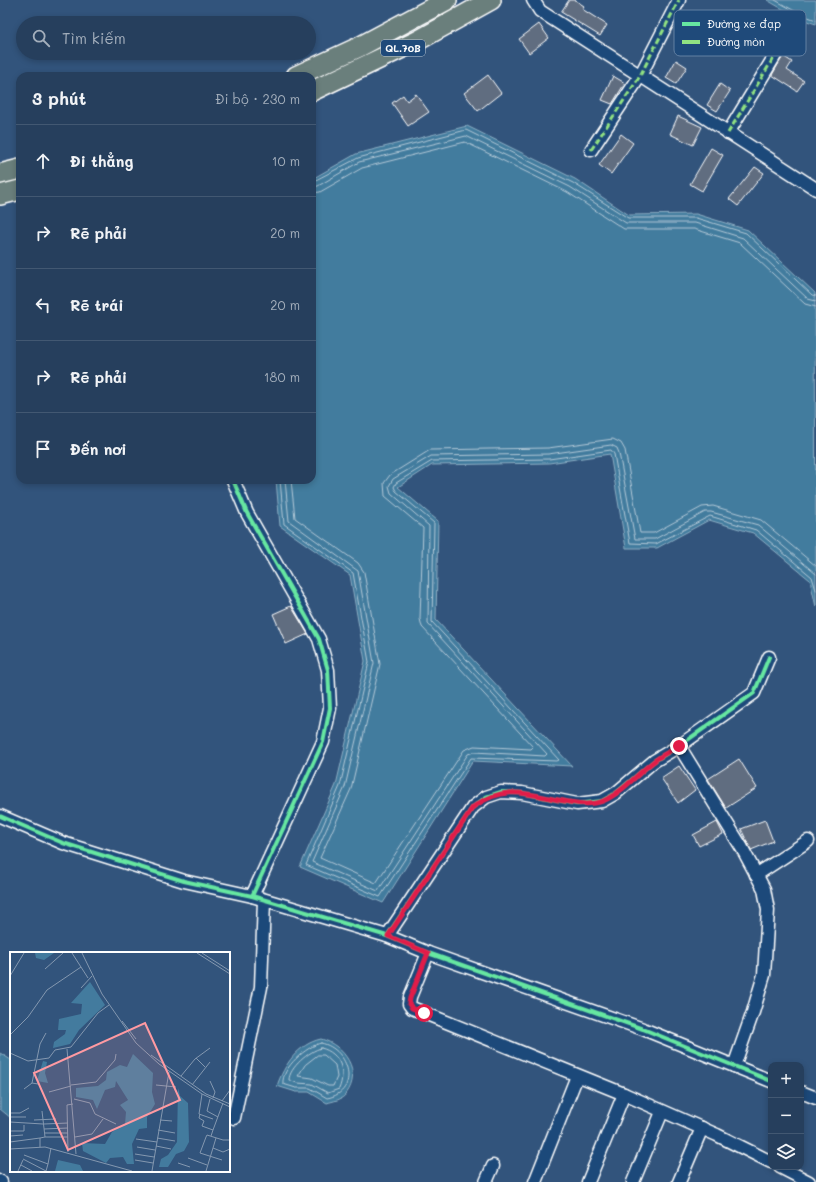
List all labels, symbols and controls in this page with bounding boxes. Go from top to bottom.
legend [674,10,806,56]
search box [16,16,316,60]
text: Đường xe đạp [707,16,781,31]
icon: search [30,27,52,49]
text: Tìm kiếm [62,28,126,48]
text: Đường mòn [707,34,765,49]
road number: QL.70B [381,40,425,56]
text: 3 phút [32,87,86,109]
text: Đi bộ · 230 m [215,90,300,107]
icon: ahead [32,150,54,172]
text: Đi thẳng [70,151,133,171]
text: 10 m [272,152,300,169]
icon: right [32,222,54,244]
text: Rẽ phải [70,223,127,243]
text: 20 m [270,224,300,241]
icon: left [32,294,54,316]
text: Rẽ trái [70,295,123,315]
text: 20 m [270,296,300,313]
icon: right [32,366,54,388]
text: Rẽ phải [70,367,127,387]
text: 180 m [264,368,300,385]
icon: arrive [32,438,54,460]
text: Đến nơi [70,439,126,459]
route end [670,737,688,755]
inset map [10,952,230,1172]
route start [415,1004,433,1022]
map controls [768,1062,804,1170]
button: + [768,1062,804,1098]
button: − [768,1098,804,1134]
button: layers [768,1134,804,1170]

